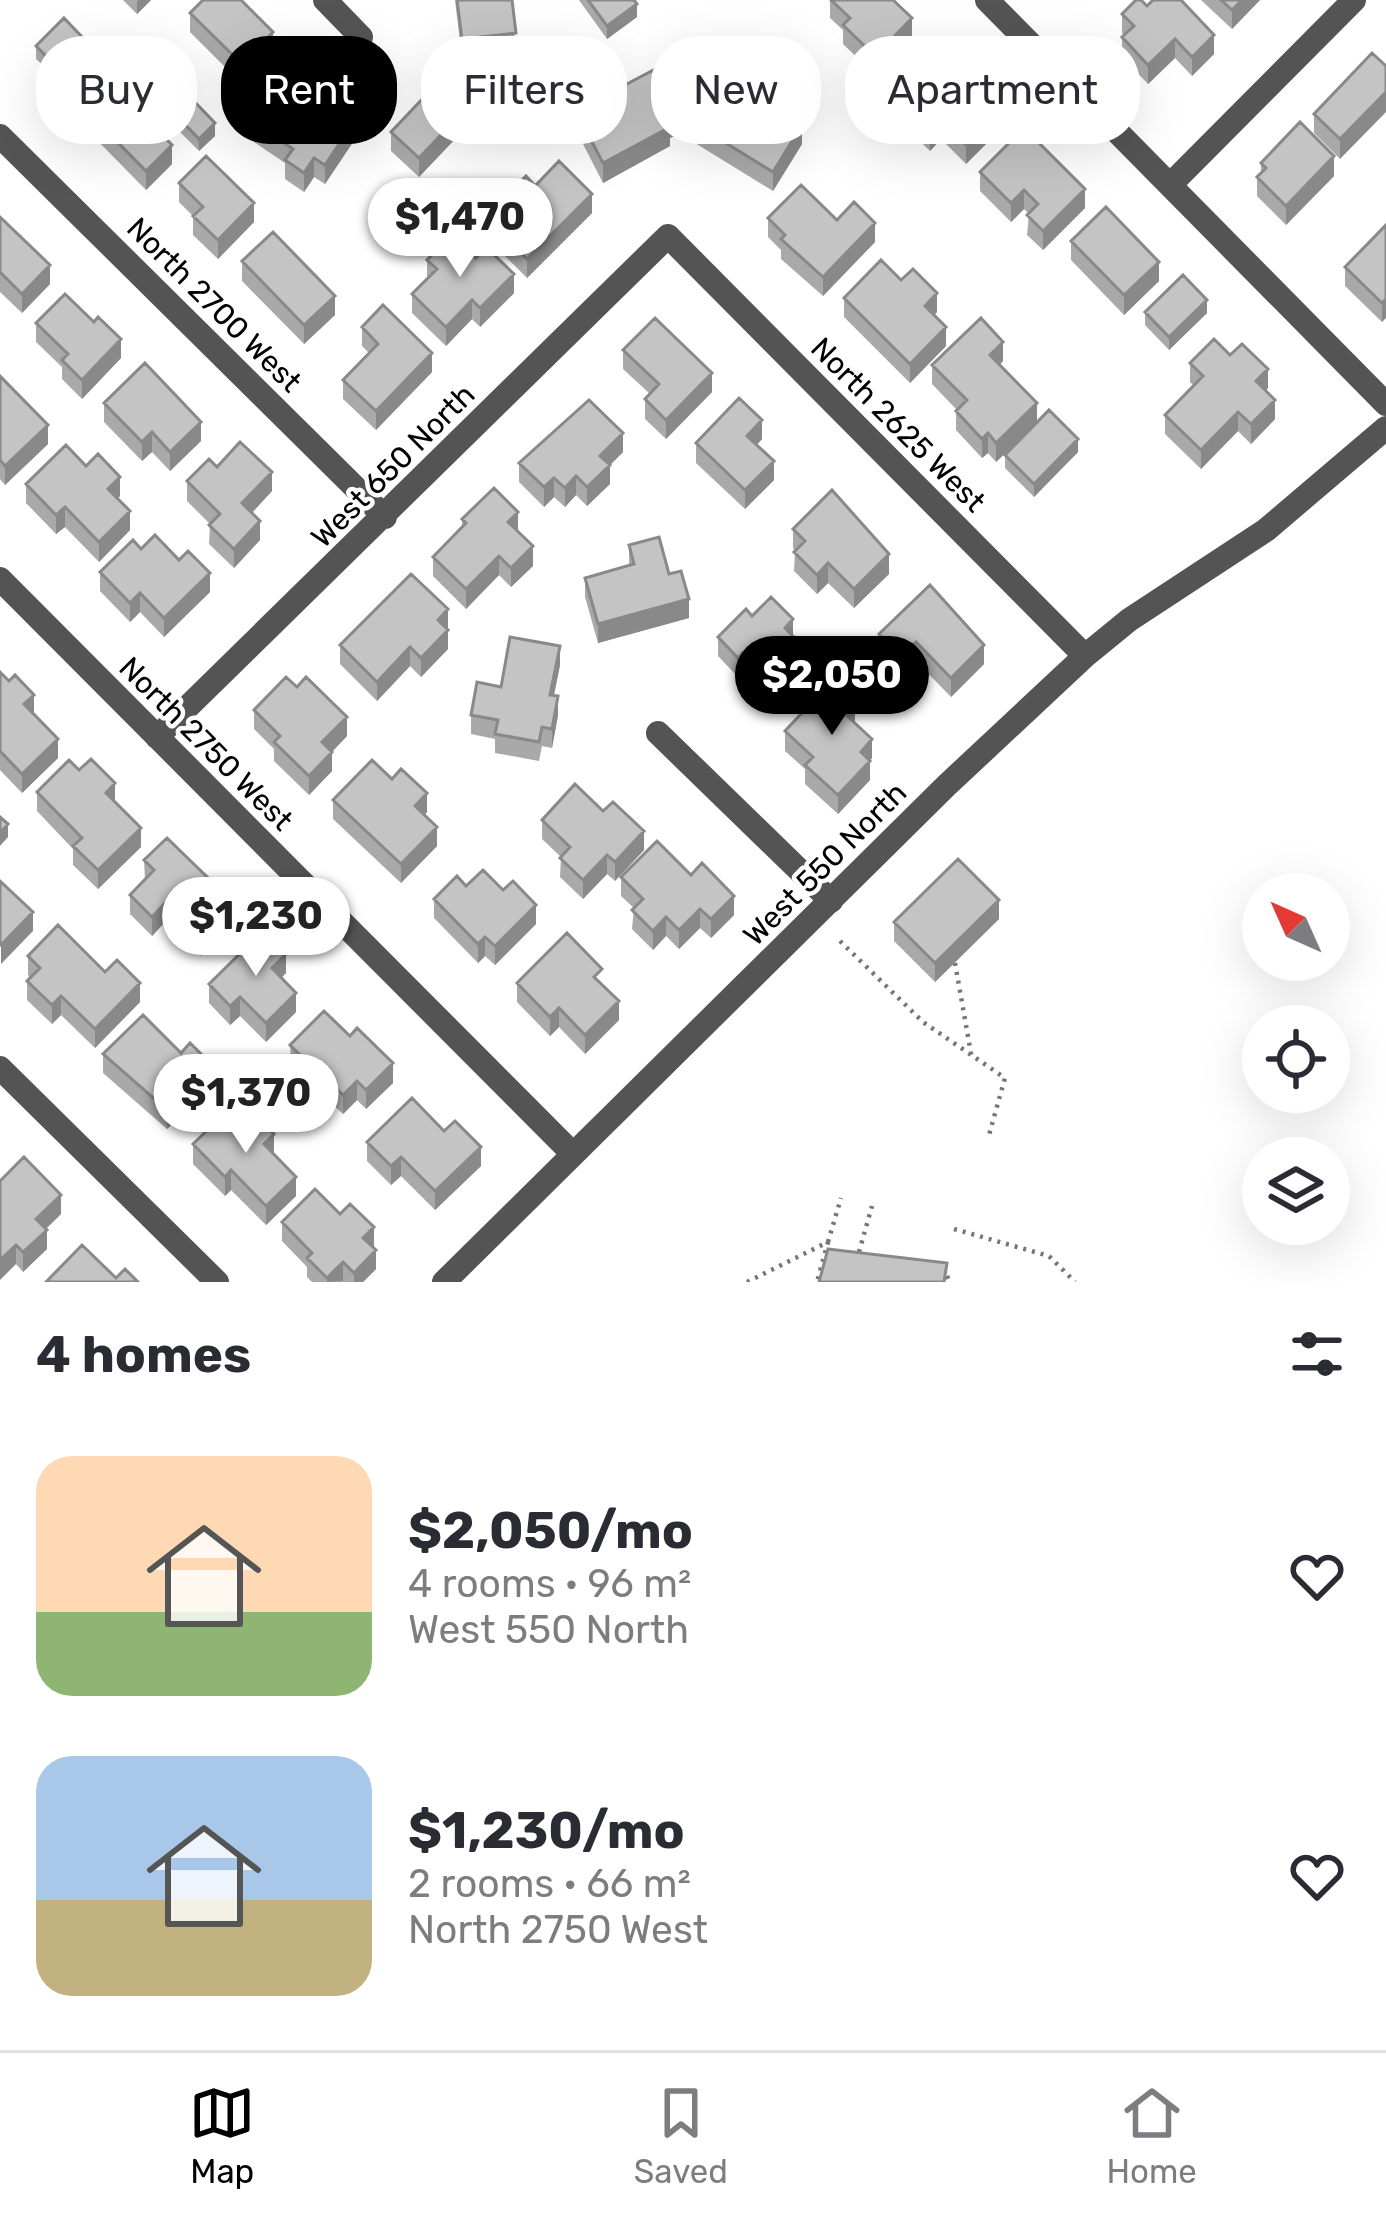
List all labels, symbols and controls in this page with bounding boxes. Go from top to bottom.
chip: Buy [36,36,197,144]
chip: Rent [221,36,397,144]
chip: Filters [421,36,627,144]
chip: New [651,36,821,144]
chip: Apartment [845,36,1140,144]
pin: $1,470 [362,178,558,280]
text: $1,470 [395,194,525,240]
street label: North 2700 West [119,210,309,400]
street label: North 2625 West [803,330,993,520]
street label: West 650 North [304,377,482,555]
pin: $2,050 [734,636,930,738]
street label: North 2750 West [112,650,301,839]
text: $2,050 [762,652,902,698]
street label: West 550 North [736,775,914,953]
north arrow [1242,873,1350,981]
map controls [1242,873,1350,1245]
pin: $1,230 [158,877,354,979]
text: $1,230 [189,893,323,939]
button: locate [1242,1005,1350,1113]
pin: $1,370 [148,1054,344,1156]
text: $1,370 [181,1070,311,1116]
button: layers [1242,1137,1350,1245]
icon: filters [1284,1321,1350,1387]
text: 4 homes [36,1324,251,1385]
text: $2,050/mo [408,1500,693,1561]
icon: home [132,1504,276,1648]
icon: heart [1284,1543,1350,1609]
text: 4 rooms · 96 m² [408,1561,691,1607]
text: West 550 North [408,1607,689,1653]
text: $1,230/mo [408,1800,685,1861]
icon: home [132,1804,276,1948]
icon: heart [1284,1843,1350,1909]
text: 2 rooms · 66 m² [408,1861,691,1907]
text: North 2750 West [408,1907,708,1953]
tab: Map [189,2080,255,2191]
tab: Saved [634,2080,728,2191]
tab: Home [1106,2080,1197,2191]

